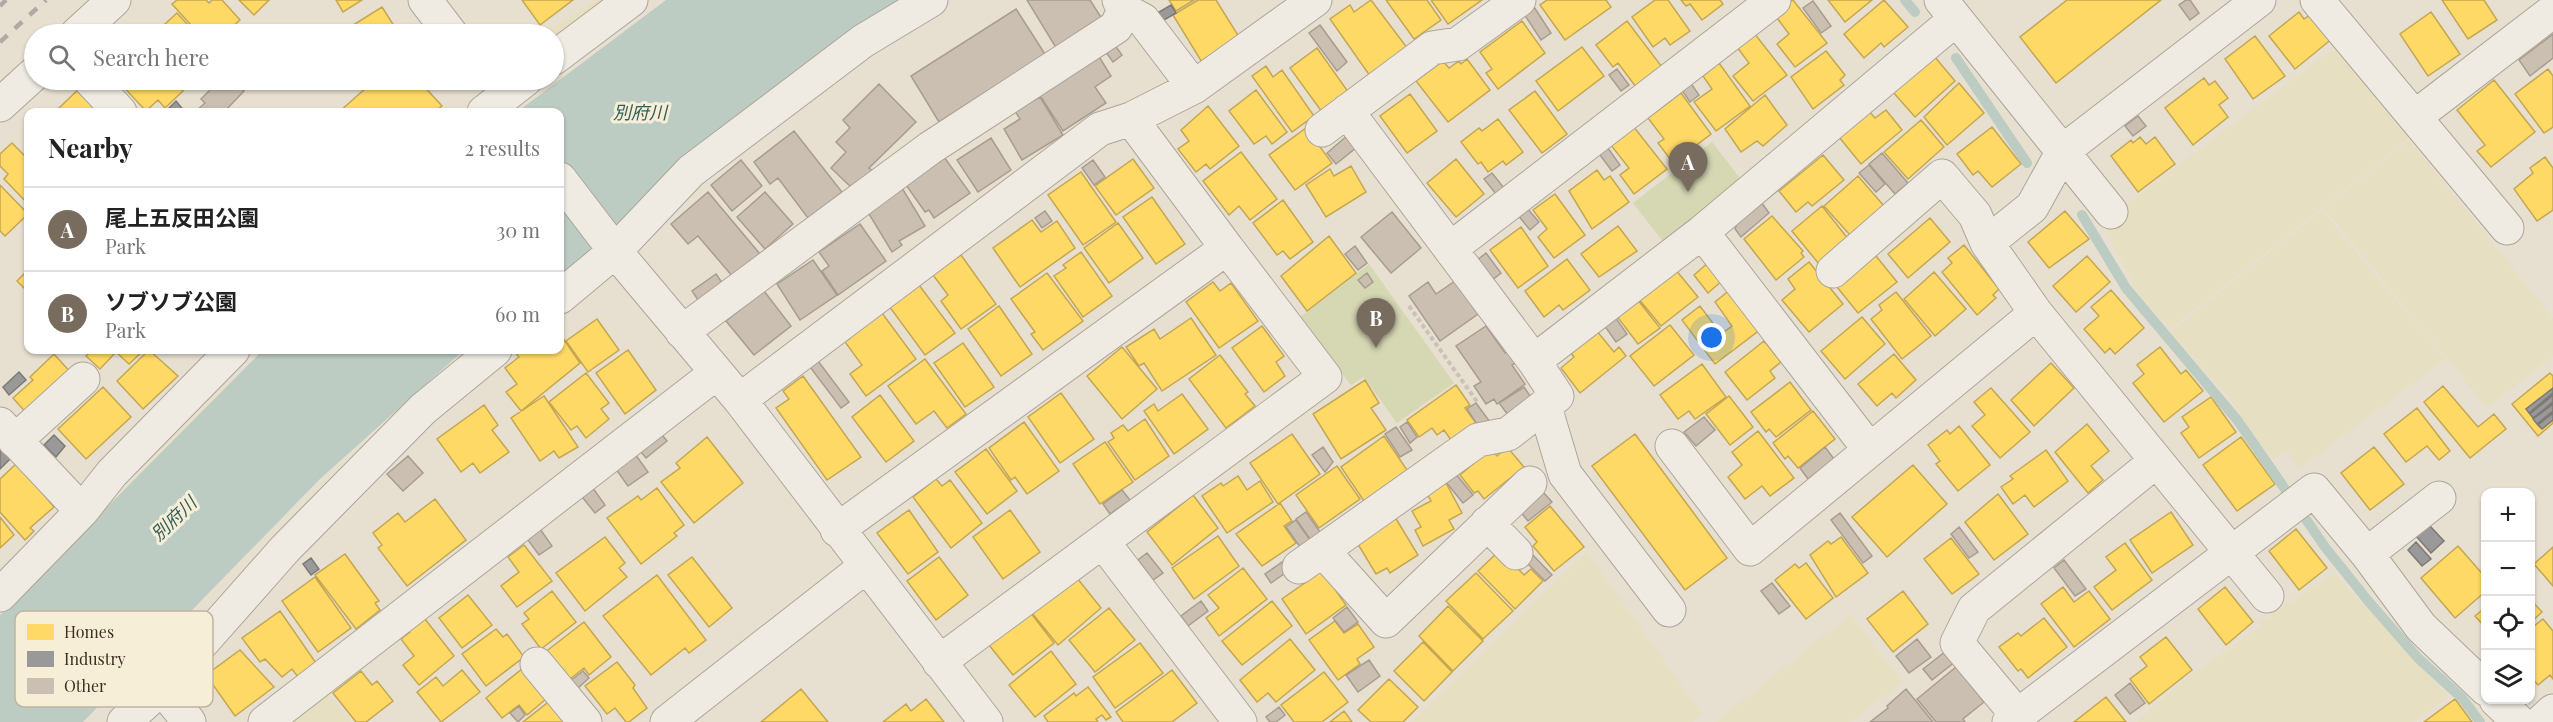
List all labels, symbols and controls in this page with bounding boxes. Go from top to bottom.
search box [24,24,564,90]
icon: search [45,41,78,74]
text: Search here [93,42,209,72]
water label: 別府川 [613,100,669,124]
text: Nearby [48,130,133,165]
text: 2 results [465,134,540,161]
pin: A [1668,142,1708,192]
text: 尾上五反田公園 [105,202,259,232]
text: A [61,216,74,243]
text: 30 m [496,216,540,243]
text: Park [105,232,146,259]
text: ソブソブ公園 [105,286,237,316]
pin: B [1356,298,1396,348]
text: B [61,300,74,327]
text: 60 m [495,300,540,327]
text: Park [105,316,146,343]
your location [1697,323,1726,352]
map controls [2481,488,2535,704]
button: + [2481,488,2535,542]
water label: 別府川 [146,490,203,546]
button: − [2481,542,2535,596]
button: locate [2481,596,2535,650]
legend [15,611,213,707]
text: Homes [64,621,114,642]
text: Industry [64,648,126,669]
button: layers [2481,650,2535,704]
text: Other [64,675,106,696]

